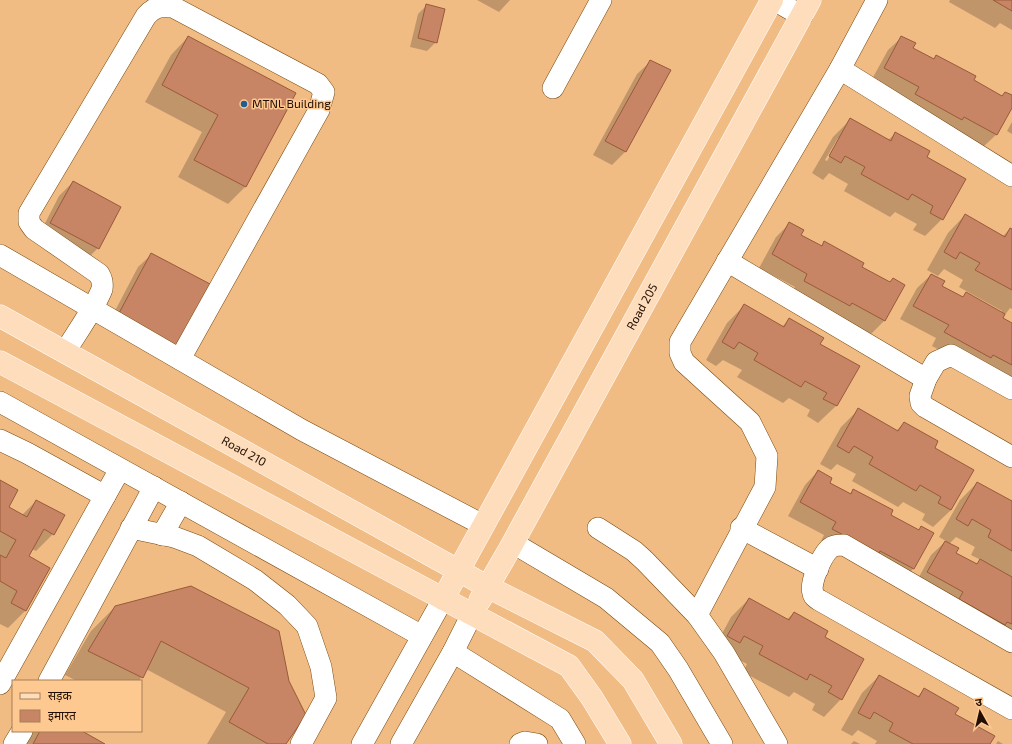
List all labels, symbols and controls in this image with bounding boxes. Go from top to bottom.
place label: MTNL Building [252,96,331,110]
marker: MTNL Building [239,99,249,109]
street label: Road 205 [623,281,660,332]
street label: Road 210 [220,433,269,469]
legend [12,680,142,732]
text: सड़क [48,688,73,703]
north arrow [960,692,1000,732]
text: उ [974,695,983,708]
text: इमारत [48,708,77,723]

